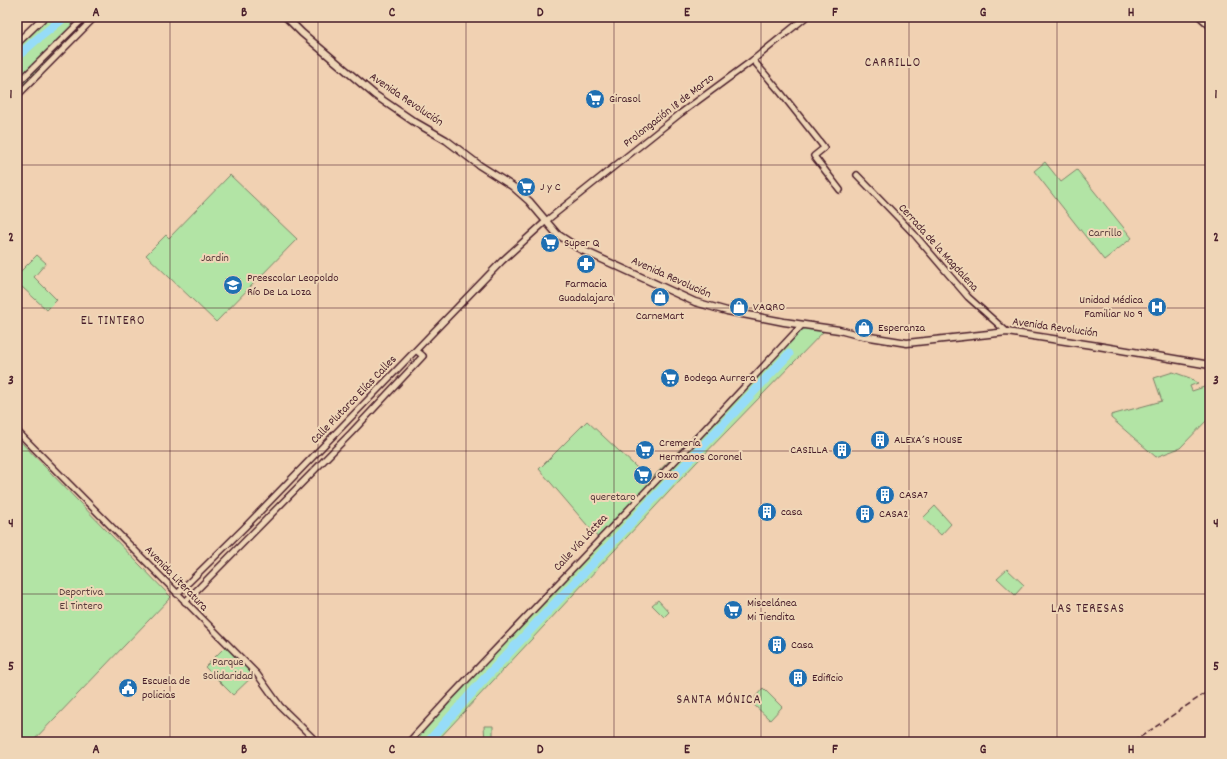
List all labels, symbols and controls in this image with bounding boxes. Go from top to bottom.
text: A [92,4,100,23]
text: B [241,4,247,23]
text: C [389,4,396,23]
text: D [537,4,544,23]
text: E [684,4,691,23]
text: F [832,4,838,23]
text: G [980,4,987,23]
text: H [1128,4,1135,23]
district label: CARRILLO [865,54,921,73]
street label: Avenida Revolución [366,69,447,131]
street label: Prolongación 18 de Marzo [620,70,718,152]
text: 1 [10,86,13,105]
text: 1 [1215,86,1218,105]
supermarket icon: Girasol [584,88,606,110]
place label: Girasol [609,91,641,108]
supermarket icon: J y C [515,176,537,198]
place label: J y C [540,179,561,196]
street label: Cerrada de la Magdalena [894,200,982,296]
park label: Carrillo [1088,225,1122,242]
text: 2 [8,229,14,248]
text: 2 [1213,229,1219,248]
supermarket icon: Super Q [539,232,561,254]
place label: Super Q [564,235,599,252]
park label: Jardin [201,250,229,267]
pharmacy icon: Farmacia Guadalajara [575,253,597,275]
street label: Avenida Revolución [628,253,714,303]
place label: Preescolar Leopoldo Río De La Loza [247,270,339,301]
school or university icon: Preescolar Leopoldo Río De La Loza [222,274,244,296]
place label: Farmacia Guadalajara [558,276,614,307]
shop icon: CarneMart [649,286,671,308]
place label: Unidad Médica Familiar No 9 [1079,292,1143,323]
shop icon: VAQRO [728,296,750,318]
hospital icon: Unidad Médica Familiar No 9 [1146,296,1168,318]
place label: VAQRO [753,299,785,316]
place label: CarneMart [636,308,685,325]
district label: EL TINTERO [81,312,145,331]
street label: Avenida Revolución [1011,314,1099,342]
shop icon: Esperanza [853,317,875,339]
place label: Esperanza [878,320,925,337]
street label: Calle Plutarco Elías Calles [307,352,401,448]
supermarket icon: Bodega Aurrera [659,367,681,389]
place label: Bodega Aurrera [684,370,756,387]
text: 3 [8,372,14,391]
text: 3 [1213,372,1219,391]
building icon: ALEXA´S HOUSE [869,429,891,451]
place label: ALEXA´S HOUSE [894,432,963,449]
place label: Cremería Hermanos Coronel [659,435,742,466]
supermarket icon: Cremería Hermanos Coronel [634,439,656,461]
building icon: CASILLA [831,439,853,461]
place label: CASILLA [790,442,828,459]
supermarket icon: Oxxo [632,464,654,486]
place label: Oxxo [657,467,678,484]
building icon: CASA7 [874,484,896,506]
place label: CASA7 [899,487,928,504]
park label: queretaro [590,489,636,506]
building icon: casa [756,501,778,523]
building icon: CASA2 [854,503,876,525]
place label: casa [781,504,803,521]
place label: CASA2 [879,506,909,523]
street label: Calle Vía Láctea [550,510,612,575]
text: 4 [8,515,14,534]
text: 4 [1213,515,1219,534]
street label: Avenida Literatura [140,542,212,616]
park label: Deportiva El Tintero [59,584,103,615]
place label: Miscelánea Mi Tiendita [747,595,797,626]
supermarket icon: Miscelánea Mi Tiendita [722,599,744,621]
district label: LAS TERESAS [1051,600,1125,619]
building icon: Casa [766,634,788,656]
place label: Casa [791,637,814,654]
park label: Parque Solidaridad [203,654,253,685]
text: 5 [8,658,14,677]
text: 5 [1213,658,1219,677]
building icon: Edificio [787,667,809,689]
place label: Edificio [812,670,843,687]
place label: Escuela de policias [142,673,190,704]
public building icon: Escuela de policias [117,677,139,699]
district label: SANTA MÓNICA [676,691,762,710]
text: A [92,741,100,759]
text: B [241,741,247,759]
text: C [389,741,396,759]
text: D [537,741,544,759]
text: E [684,741,691,759]
text: F [832,741,838,759]
text: G [980,741,987,759]
text: H [1128,741,1135,759]

